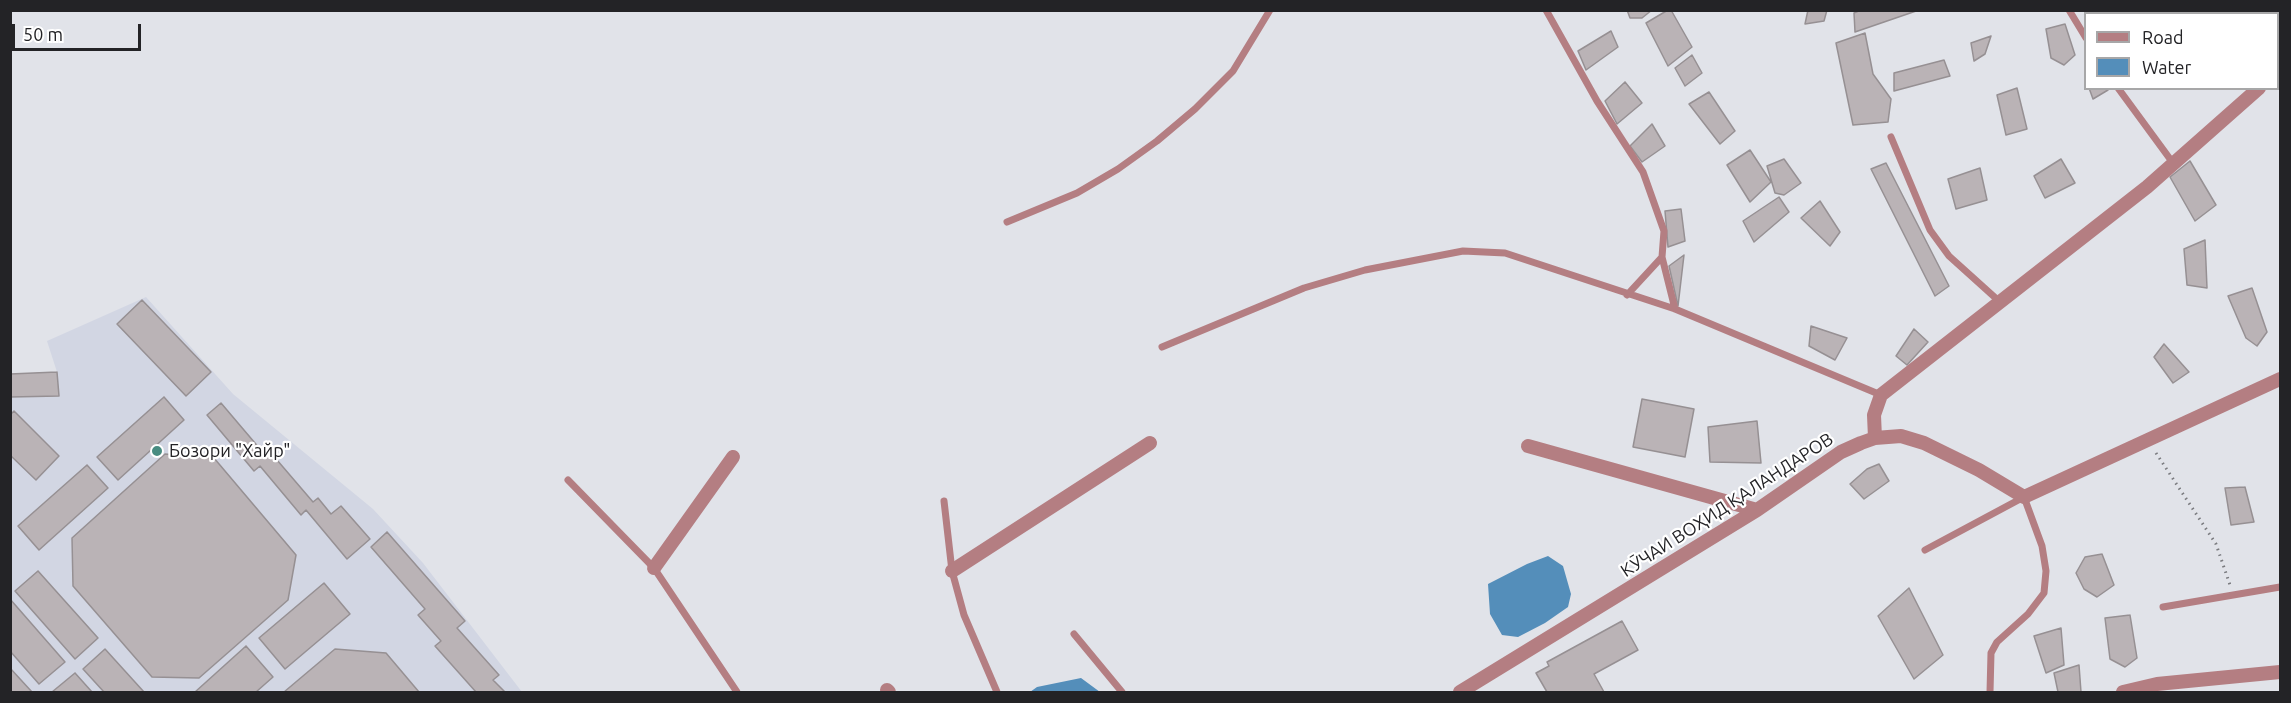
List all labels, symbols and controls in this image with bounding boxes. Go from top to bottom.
scale bar [15,12,144,50]
legend [2084,12,2279,90]
text: 50 m [23,24,63,44]
text: Road [2142,27,2184,47]
text: Water [2142,57,2191,77]
street label: КӮЧАИ ВОҲИД ҚАЛАНДАРОВ [1617,428,1837,582]
place label: Бозори "Хайр" [169,440,290,462]
marker: Бозори "Хайр" [150,444,164,458]

